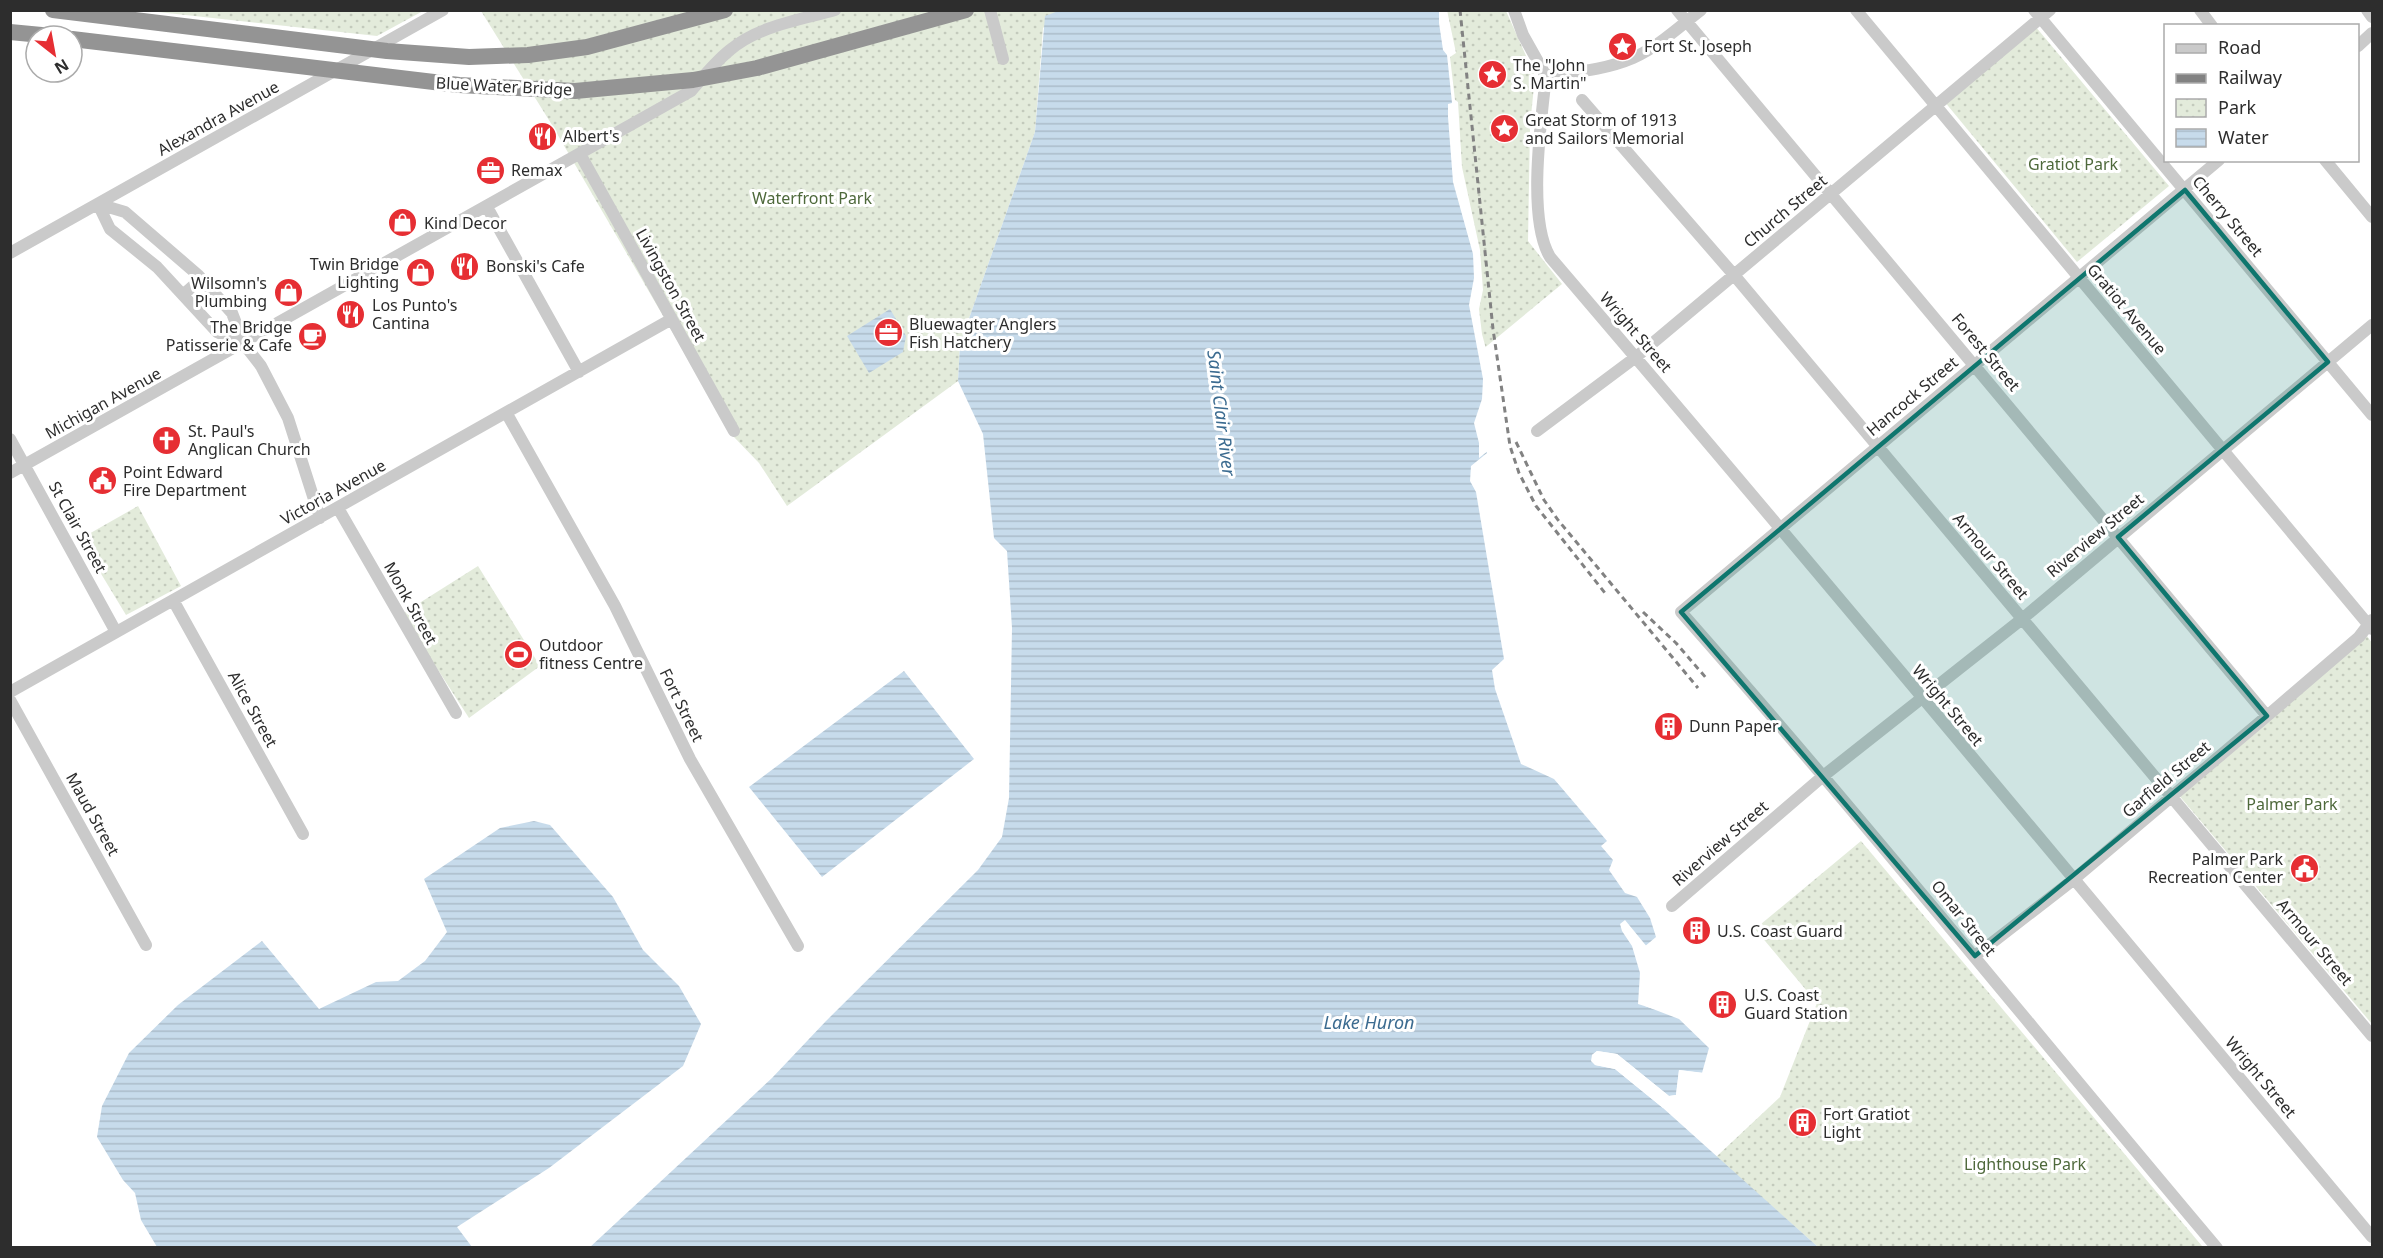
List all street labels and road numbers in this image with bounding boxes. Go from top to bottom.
street label: Blue Water Bridge [435,71,573,101]
street label: Alexandra Avenue [153,75,283,161]
street label: Church Street [1739,169,1832,252]
street label: Cherry Street [2188,171,2268,261]
street label: Livingston Street [631,224,711,346]
street label: Gratiot Avenue [2082,259,2172,359]
street label: Wright Street [1595,287,1677,377]
street label: Forest Street [1947,308,2025,396]
street label: Hancock Street [1862,351,1963,441]
street label: Michigan Avenue [41,362,165,444]
street label: Victoria Avenue [277,454,389,530]
street label: St Clair Street [44,477,112,577]
street label: Riverview Street [2042,488,2148,582]
street label: Armour Street [1948,508,2034,604]
street label: Monk Street [379,558,443,649]
street label: Wright Street [1907,660,1989,750]
street label: Fort Street [655,665,709,746]
street label: Alice Street [223,667,283,751]
street label: Garfield Street [2117,736,2215,822]
street label: Maud Street [61,768,125,860]
street label: Riverview Street [1667,795,1773,891]
street label: Omar Street [1927,875,2002,961]
street label: Armour Street [2272,894,2358,990]
street label: Wright Street [2220,1032,2302,1122]

